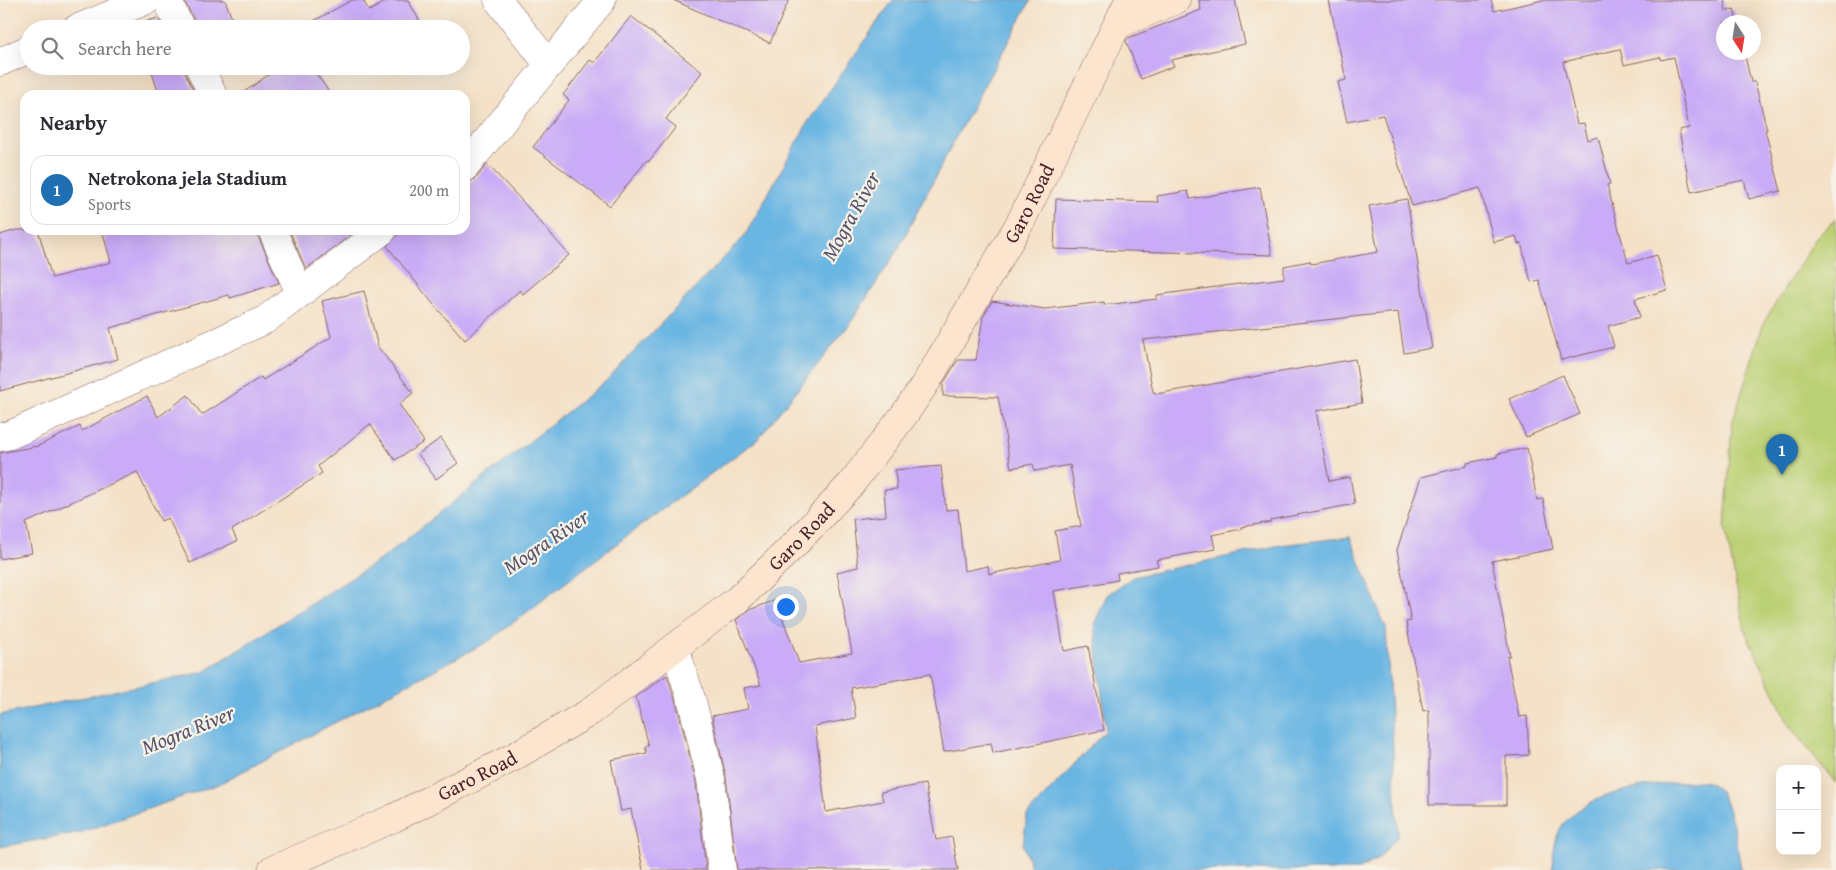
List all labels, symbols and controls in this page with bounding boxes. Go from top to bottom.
north arrow [1716,15,1761,60]
search box [20,20,470,75]
icon: search [38,34,66,62]
text: Search here [78,34,172,62]
text: Nearby [40,107,107,138]
street label: Garo Road [996,158,1061,248]
text: Netrokona jela Stadium [88,164,287,192]
water label: Mogra River [813,164,888,266]
text: 1 [53,178,61,202]
text: 200 m [409,178,449,202]
text: Sports [88,192,131,216]
pin: 1 [1766,434,1798,475]
street label: Garo Road [761,495,842,577]
water label: Mogra River [497,501,596,582]
your location [773,594,799,620]
water label: Mogra River [137,696,240,762]
street label: Garo Road [432,743,523,808]
map controls [1776,765,1821,855]
button: + [1776,765,1821,810]
button: − [1776,810,1821,855]

